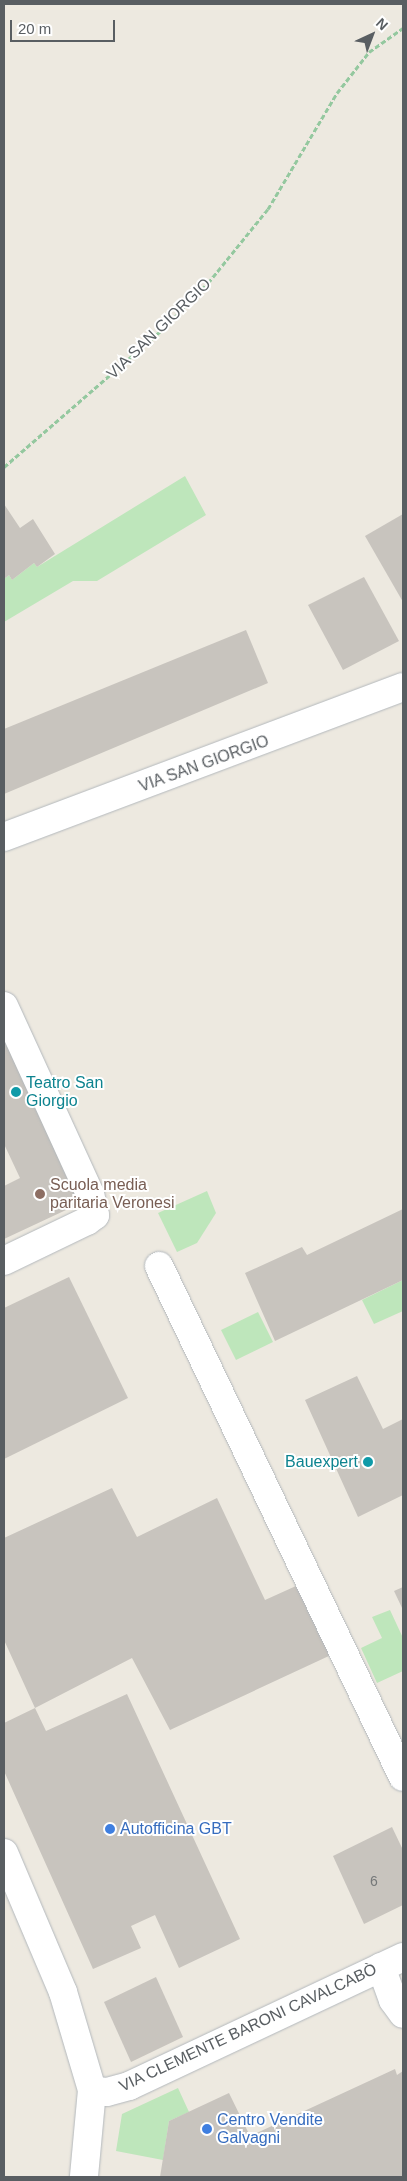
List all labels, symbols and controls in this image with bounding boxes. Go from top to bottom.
scale bar [12,10,118,42]
north arrow [347,10,397,60]
text: N [373,15,391,33]
text: 20 m [18,20,51,37]
street label: VIA SAN GIORGIO [103,274,215,384]
street label: VIA SAN GIORGIO [136,731,272,797]
place label: Teatro San Giorgio [26,1073,103,1111]
marker: Teatro San Giorgio [10,1086,22,1098]
place label: Scuola media paritaria Veronesi [50,1175,175,1213]
marker: Scuola media paritaria Veronesi [34,1188,46,1200]
place label: Bauexpert [285,1452,358,1472]
marker: Bauexpert [362,1456,374,1468]
place label: Autofficina GBT [120,1819,232,1839]
marker: Autofficina GBT [104,1823,116,1835]
house number: 6 [370,1873,378,1889]
street label: VIA CLEMENTE BARONI CAVALCABÒ [116,1959,380,2097]
place label: Centro Vendite Galvagni [217,2110,323,2148]
marker: Centro Vendite Galvagni [201,2123,213,2135]

